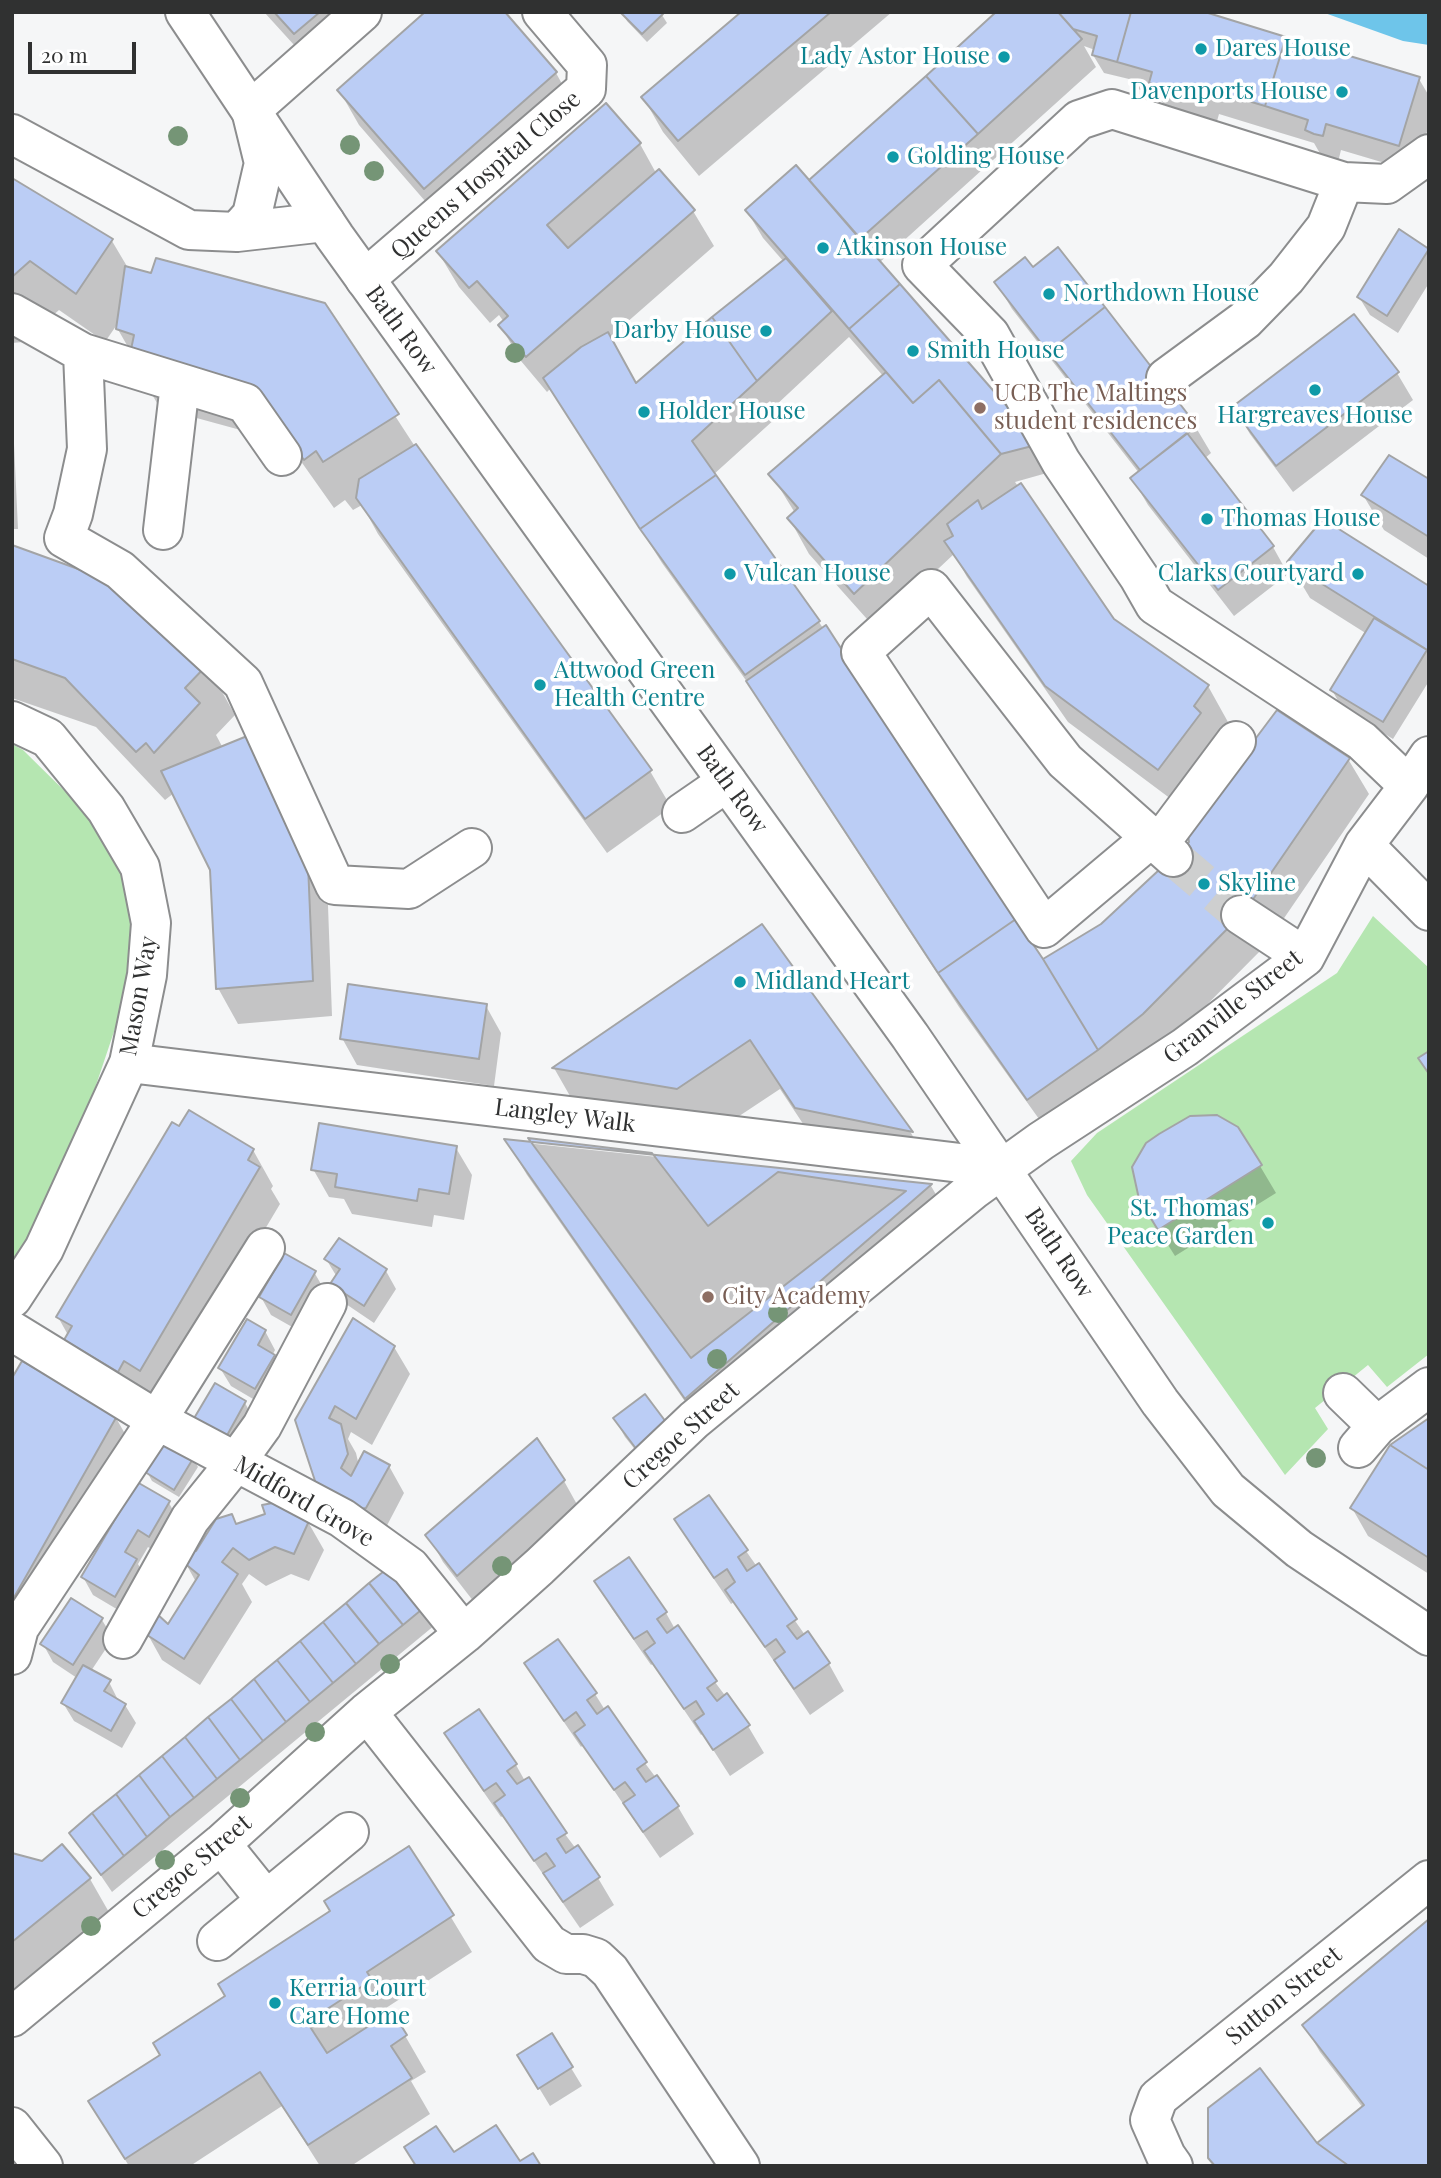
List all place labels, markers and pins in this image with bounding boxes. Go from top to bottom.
place label: Dares House [1215,35,1351,63]
marker: Dares House [1193,41,1209,57]
place label: Lady Astor House [800,43,990,71]
marker: Lady Astor House [996,49,1012,65]
place label: Davenports House [1130,78,1328,106]
marker: Davenports House [1334,84,1350,100]
place label: Golding House [907,143,1065,171]
marker: Golding House [885,149,901,165]
place label: Atkinson House [837,234,1007,262]
marker: Atkinson House [815,240,831,256]
place label: Northdown House [1063,280,1259,308]
marker: Northdown House [1041,286,1057,302]
place label: Darby House [614,317,752,345]
marker: Darby House [758,323,774,339]
place label: Smith House [927,337,1065,365]
marker: Smith House [905,343,921,359]
place label: UCB The Maltings student residences [994,380,1197,436]
marker: Hargreaves House [1307,382,1323,398]
place label: Holder House [658,398,806,426]
marker: UCB The Maltings student residences [972,400,988,416]
place label: Hargreaves House [1217,402,1413,430]
marker: Holder House [636,404,652,420]
place label: Thomas House [1221,505,1381,533]
marker: Thomas House [1199,511,1215,527]
place label: Vulcan House [744,560,891,588]
place label: Clarks Courtyard [1158,560,1344,588]
marker: Vulcan House [722,566,738,582]
marker: Clarks Courtyard [1350,566,1366,582]
place label: Attwood Green Health Centre [554,657,715,713]
marker: Attwood Green Health Centre [532,677,548,693]
place label: Skyline [1218,870,1296,898]
marker: Skyline [1196,876,1212,892]
place label: Midland Heart [754,968,910,996]
marker: Midland Heart [732,974,748,990]
place label: St. Thomas' Peace Garden [1107,1195,1254,1251]
marker: St. Thomas' Peace Garden [1260,1215,1276,1231]
place label: City Academy [722,1283,870,1311]
marker: City Academy [700,1289,716,1305]
place label: Kerria Court Care Home [289,1975,426,2031]
marker: Kerria Court Care Home [267,1995,283,2011]

